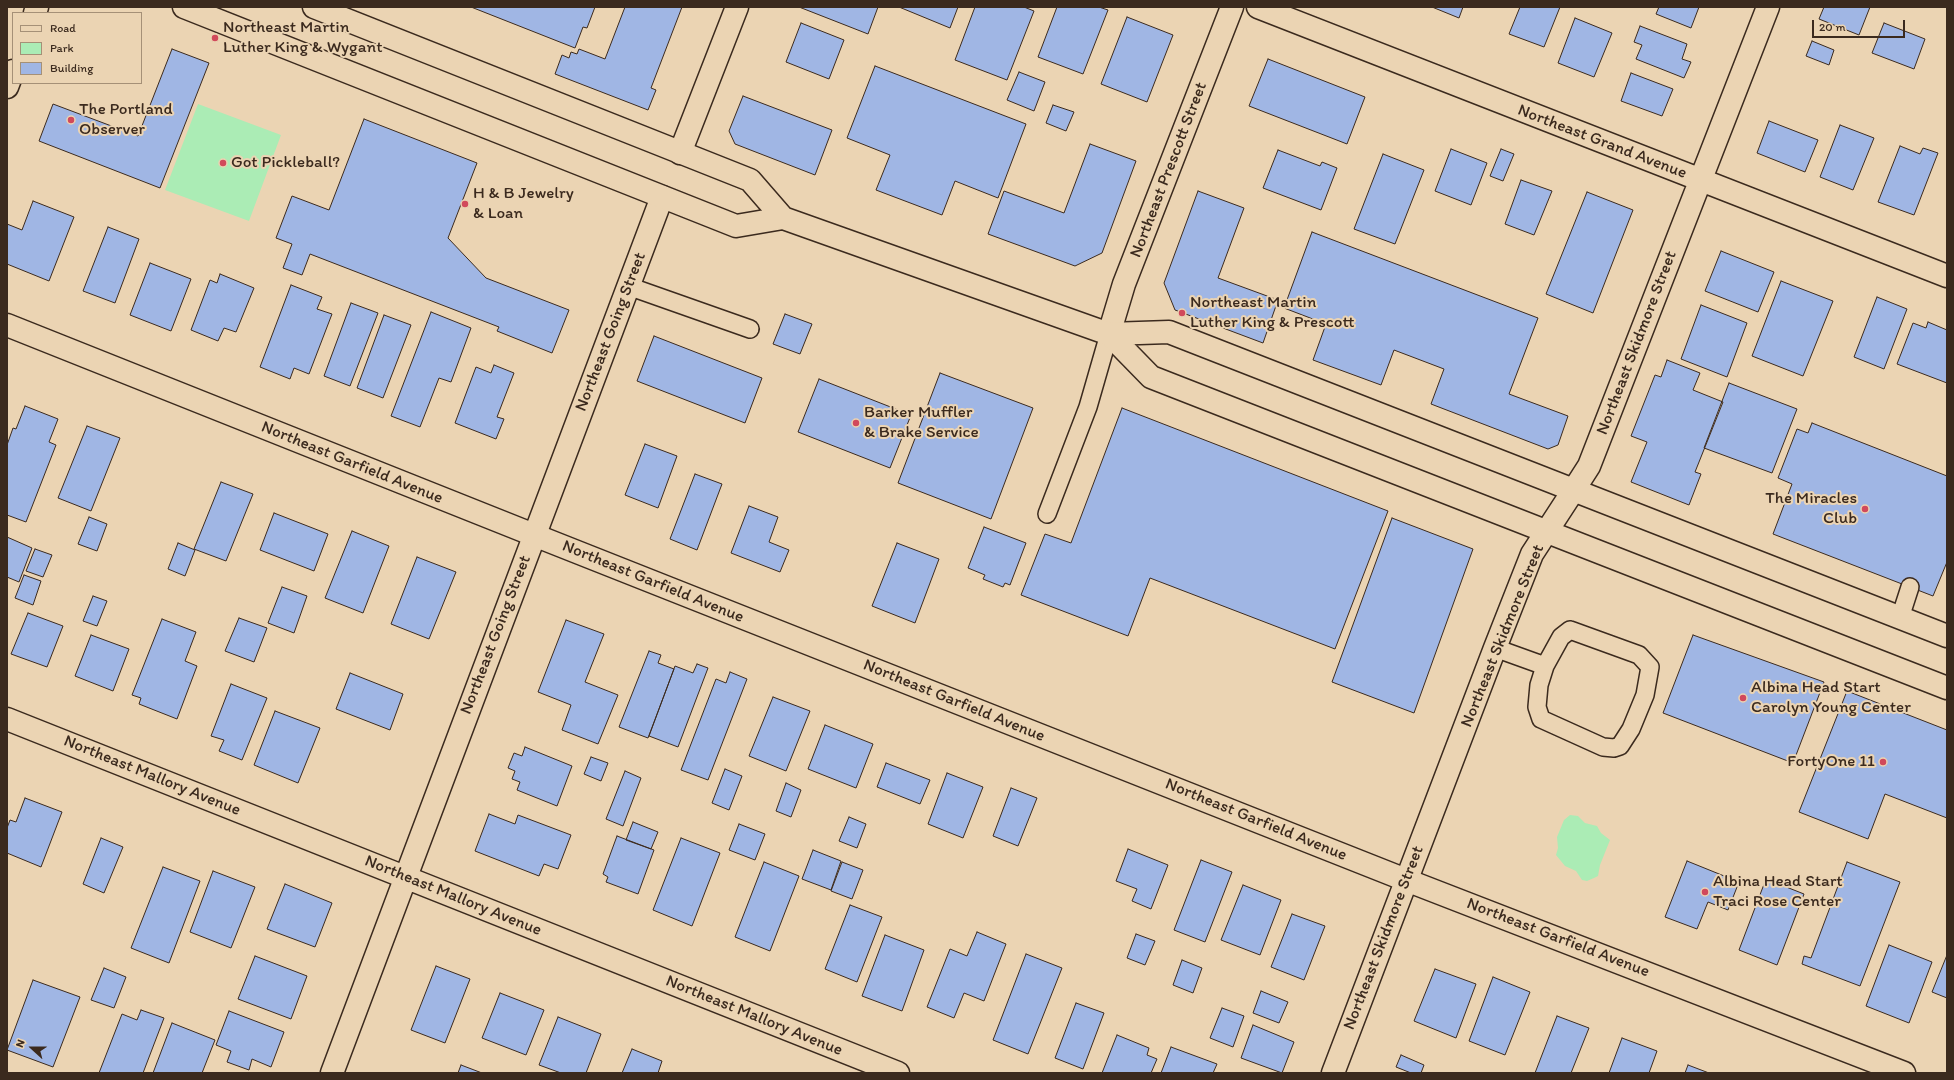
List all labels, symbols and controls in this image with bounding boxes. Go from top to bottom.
legend [12,12,142,84]
scale bar [1814,12,1907,38]
place label: Northeast Martin Luther King & Wygant [223,18,383,58]
text: 20 m [1819,20,1846,34]
text: Road [50,21,76,35]
marker: Northeast Martin Luther King & Wygant [210,33,220,43]
text: Park [50,41,74,55]
text: Building [50,61,93,75]
street label: Northeast Prescott Street [1126,79,1212,261]
place label: The Portland Observer [79,100,172,140]
street label: Northeast Grand Avenue [1515,100,1689,184]
marker: The Portland Observer [66,115,76,125]
place label: Got Pickleball? [231,153,340,173]
marker: Got Pickleball? [218,158,228,168]
place label: H & B Jewelry & Loan [473,184,574,224]
marker: H & B Jewelry & Loan [460,199,470,209]
street label: Northeast Skidmore Street [1592,248,1682,438]
street label: Northeast Going Street [571,250,651,414]
place label: Northeast Martin Luther King & Prescott [1190,293,1354,333]
marker: Northeast Martin Luther King & Prescott [1177,308,1187,318]
place label: Barker Muffler & Brake Service [864,403,979,443]
street label: Northeast Garfield Avenue [258,417,446,509]
marker: Barker Muffler & Brake Service [851,418,861,428]
place label: The Miracles Club [1765,489,1857,529]
marker: The Miracles Club [1860,504,1870,514]
street label: Northeast Garfield Avenue [559,536,747,628]
street label: Northeast Skidmore Street [1457,542,1549,730]
street label: Northeast Going Street [456,553,536,717]
street label: Northeast Garfield Avenue [860,655,1048,747]
place label: Albina Head Start Carolyn Young Center [1751,678,1911,718]
marker: Albina Head Start Carolyn Young Center [1738,693,1748,703]
street label: Northeast Mallory Avenue [60,731,244,821]
place label: FortyOne 11 [1787,752,1875,772]
marker: FortyOne 11 [1878,757,1888,767]
street label: Northeast Garfield Avenue [1162,774,1350,866]
street label: Northeast Skidmore Street [1339,843,1429,1033]
street label: Northeast Mallory Avenue [361,851,545,941]
place label: Albina Head Start Traci Rose Center [1713,872,1843,912]
marker: Albina Head Start Traci Rose Center [1700,887,1710,897]
street label: Northeast Garfield Avenue [1464,894,1652,982]
street label: Northeast Mallory Avenue [662,971,846,1061]
north arrow [12,1028,52,1068]
text: N [13,1038,28,1049]

